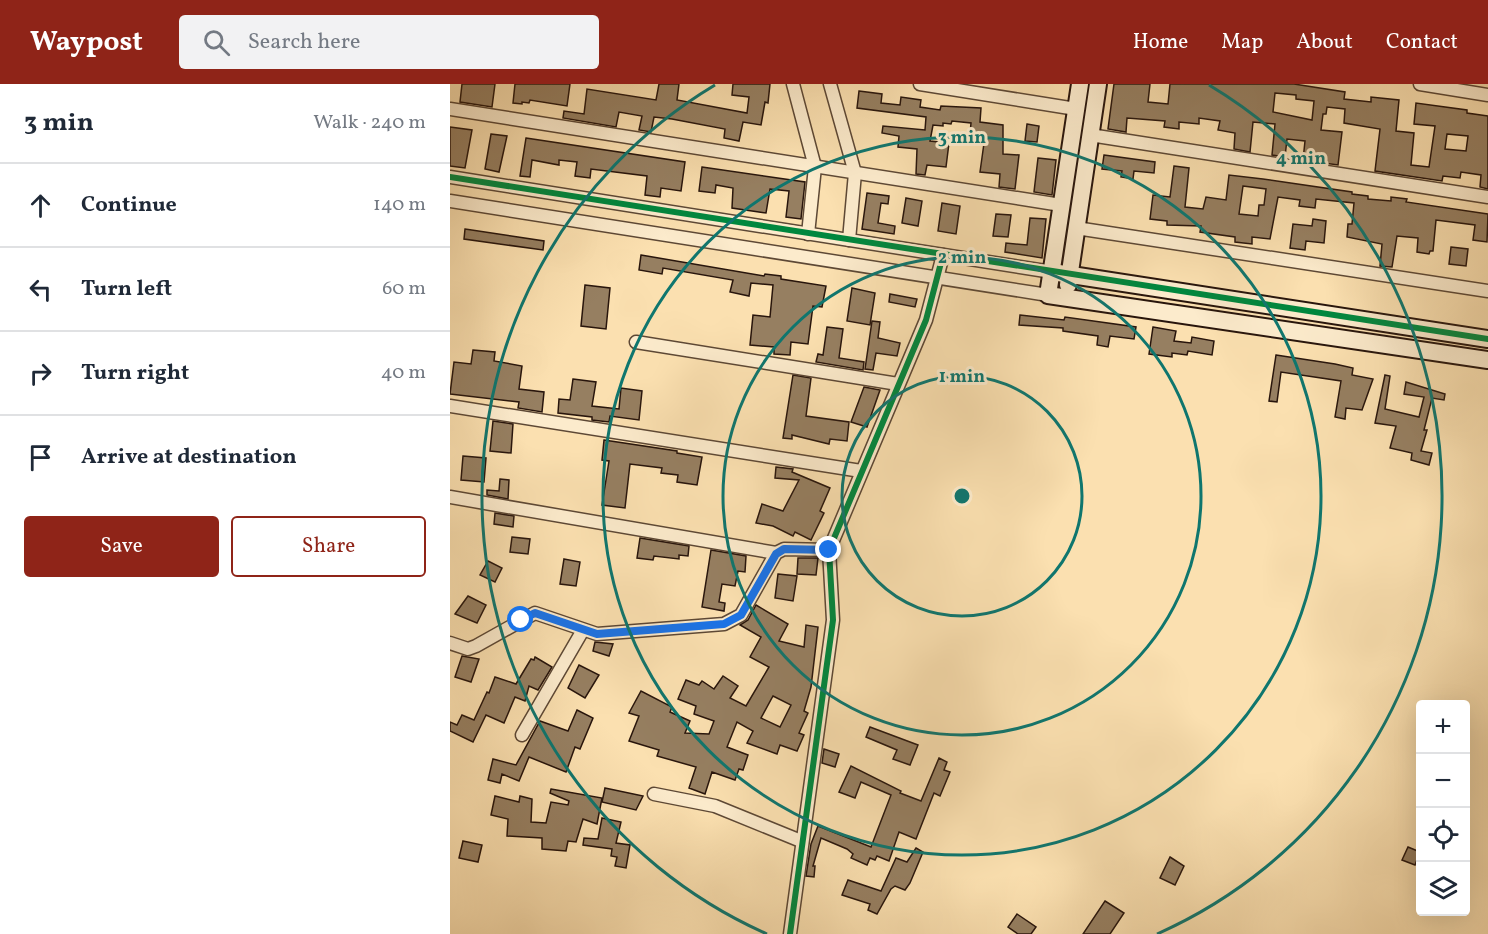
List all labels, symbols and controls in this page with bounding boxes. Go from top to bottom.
search box [179,15,599,69]
text: Waypost [30,23,143,62]
icon: search [200,26,233,59]
text: Search here [248,27,360,58]
text: Home [1133,28,1188,57]
text: Map [1221,28,1263,57]
text: About [1296,28,1353,57]
text: Contact [1386,28,1458,57]
text: 3 min [24,105,94,141]
text: Walk · 240 m [313,109,426,137]
text: 3 min [938,126,986,151]
text: 4 min [1276,147,1326,172]
icon: ahead [24,189,57,222]
text: Continue [81,190,177,221]
text: 140 m [373,191,426,219]
text: 2 min [938,246,986,271]
icon: left [24,273,57,306]
text: Turn left [81,274,172,305]
text: 60 m [382,275,426,303]
icon: right [24,357,57,390]
text: Turn right [81,358,189,389]
text: 40 m [381,359,426,387]
text: 1 min [939,365,985,390]
icon: arrive [24,441,57,474]
text: Arrive at destination [81,442,297,473]
centre of rings [952,486,972,506]
button: Save [24,516,219,577]
button: Share [231,516,426,577]
route end [815,536,841,562]
route start [507,606,533,632]
map controls [1416,700,1470,916]
button: + [1416,700,1470,754]
button: − [1416,754,1470,808]
button: locate [1416,808,1470,862]
button: layers [1416,862,1470,916]

